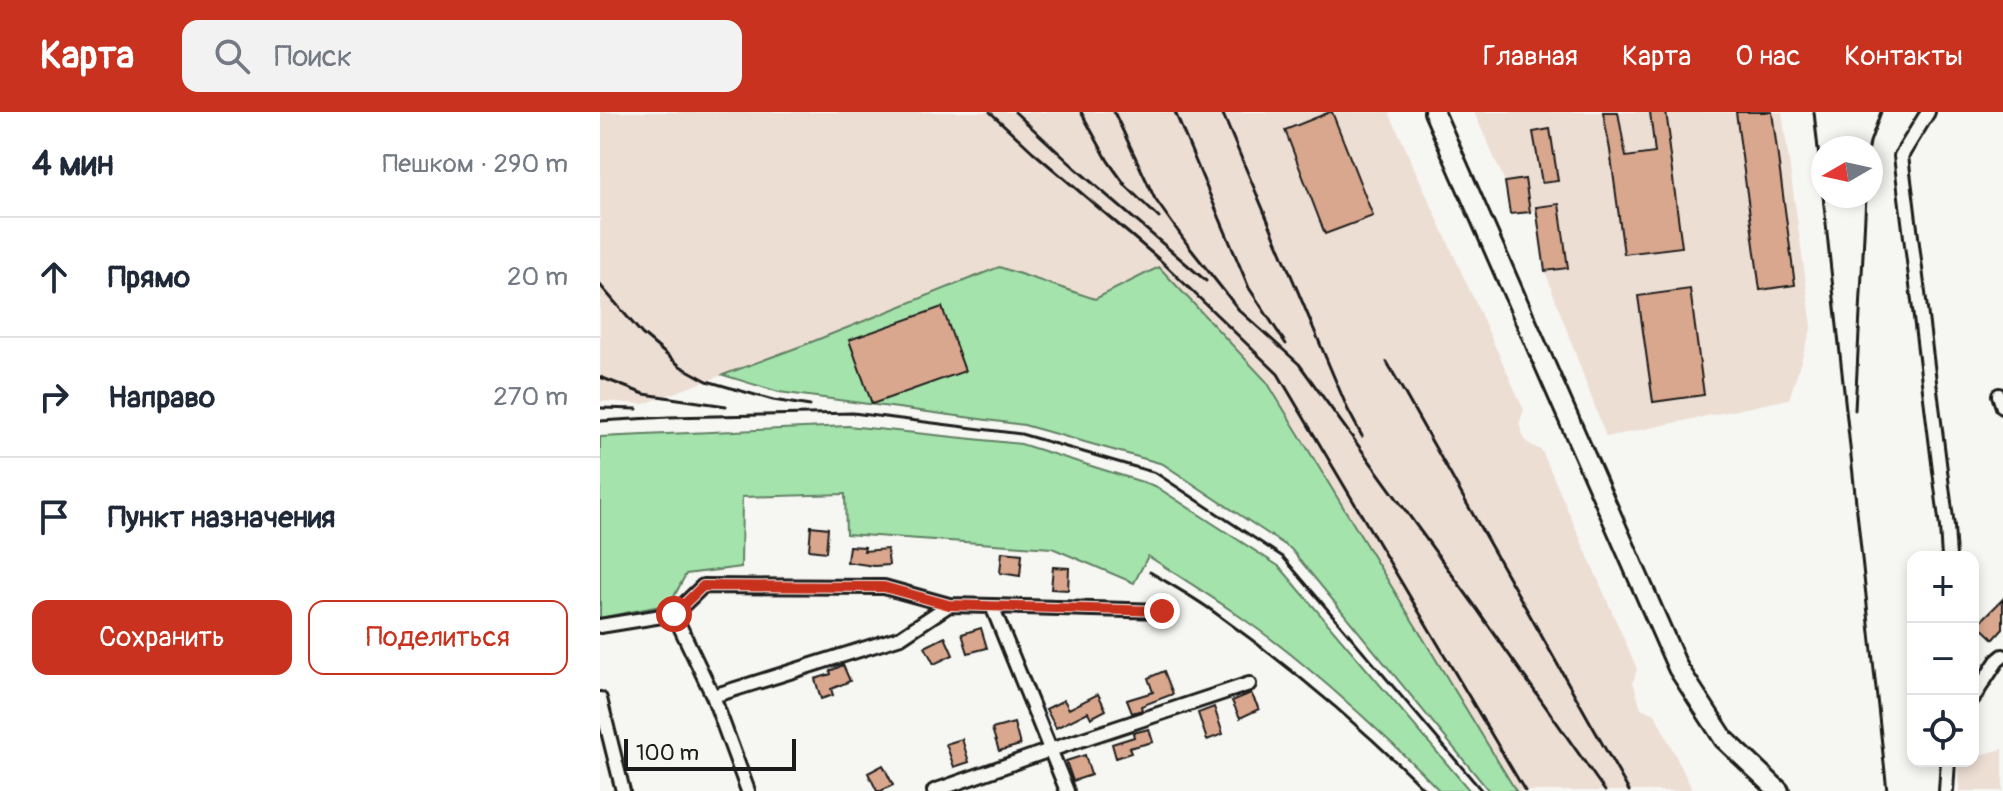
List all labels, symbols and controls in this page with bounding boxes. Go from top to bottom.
search box [182,20,742,92]
text: Карта [40,32,134,80]
icon: search [210,34,254,78]
text: Поиск [274,38,352,75]
text: Главная [1483,39,1578,74]
text: Карта [1622,39,1691,74]
text: О нас [1735,39,1800,74]
text: Контакты [1844,39,1963,74]
north arrow [1811,136,1883,208]
text: 4 мин [32,143,114,186]
text: Пешком · 290 m [383,148,568,180]
icon: ahead [32,255,76,299]
text: Прямо [108,259,190,296]
text: 20 m [507,261,568,293]
icon: right [32,375,76,419]
text: Направо [108,379,215,416]
text: 270 m [493,381,568,413]
icon: arrive [32,495,76,539]
text: Пункт назначения [108,499,335,536]
map controls [1907,551,1979,767]
button: + [1907,551,1979,623]
route end [1144,593,1180,629]
route start [656,596,692,632]
button: Сохранить [32,600,292,675]
button: Поделиться [308,600,568,675]
button: − [1907,623,1979,695]
button: locate [1907,695,1979,767]
scale bar [624,735,796,771]
text: 100 m [636,739,699,767]

